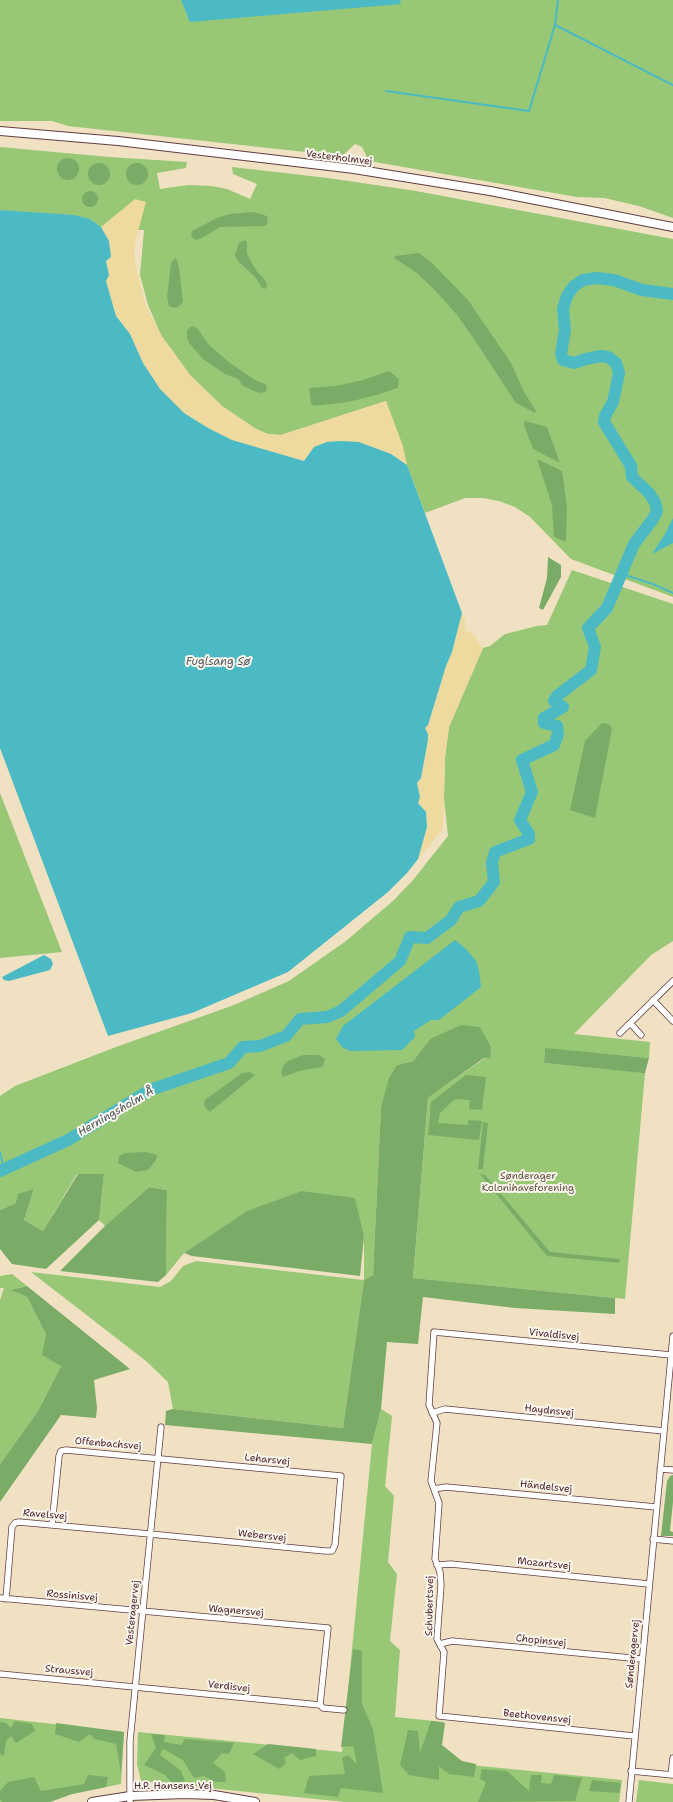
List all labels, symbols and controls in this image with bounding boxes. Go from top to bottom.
street label: Vesterholmvej [305,148,373,168]
water label: Fuglsang Sø [186,655,250,669]
water label: Herningsholm Å [76,1085,156,1139]
park label: Sønderager Kolonihaveforening [482,1170,574,1194]
street label: Vivaldisvej [528,1326,580,1344]
street label: Haydnsvej [524,1402,574,1420]
street label: Offenbachsvej [74,1435,142,1453]
street label: Leharsvej [244,1452,290,1468]
street label: Händelsvej [519,1478,573,1496]
street label: Ravelsvej [22,1507,68,1523]
street label: Webersvej [237,1527,287,1545]
street label: Mozartsvej [517,1555,571,1573]
street label: Schubertsvej [423,1576,437,1636]
street label: Vesteragervej [124,1580,142,1646]
street label: Rossinisvej [46,1588,98,1604]
street label: Wagnersvej [208,1603,264,1619]
street label: Sønderagervej [623,1619,643,1689]
street label: Chopinsvej [515,1632,567,1650]
street label: Straussvej [44,1663,94,1679]
street label: Verdisvej [207,1679,251,1695]
street label: Beethovensvej [503,1707,571,1727]
street label: H.P. Hansens Vej [134,1780,212,1792]

